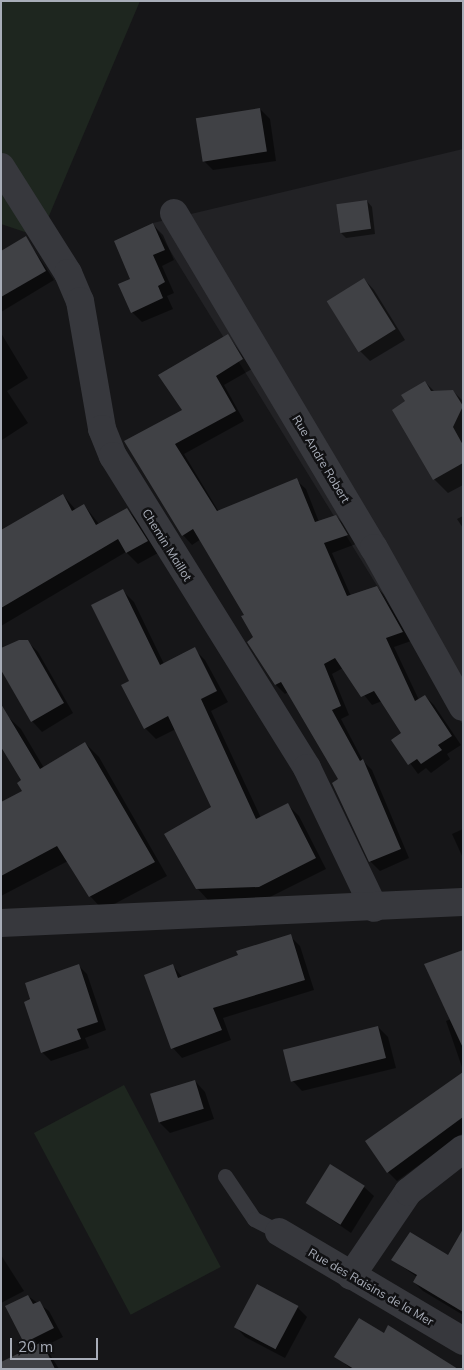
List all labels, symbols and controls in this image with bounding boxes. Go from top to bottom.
street label: Rue Andre Robert [289,413,353,505]
street label: Chemin Maillot [139,506,195,584]
street label: Rue des Raisins de la Mer [306,1245,436,1329]
scale bar [12,1328,100,1360]
text: 20 m [18,1337,53,1356]

